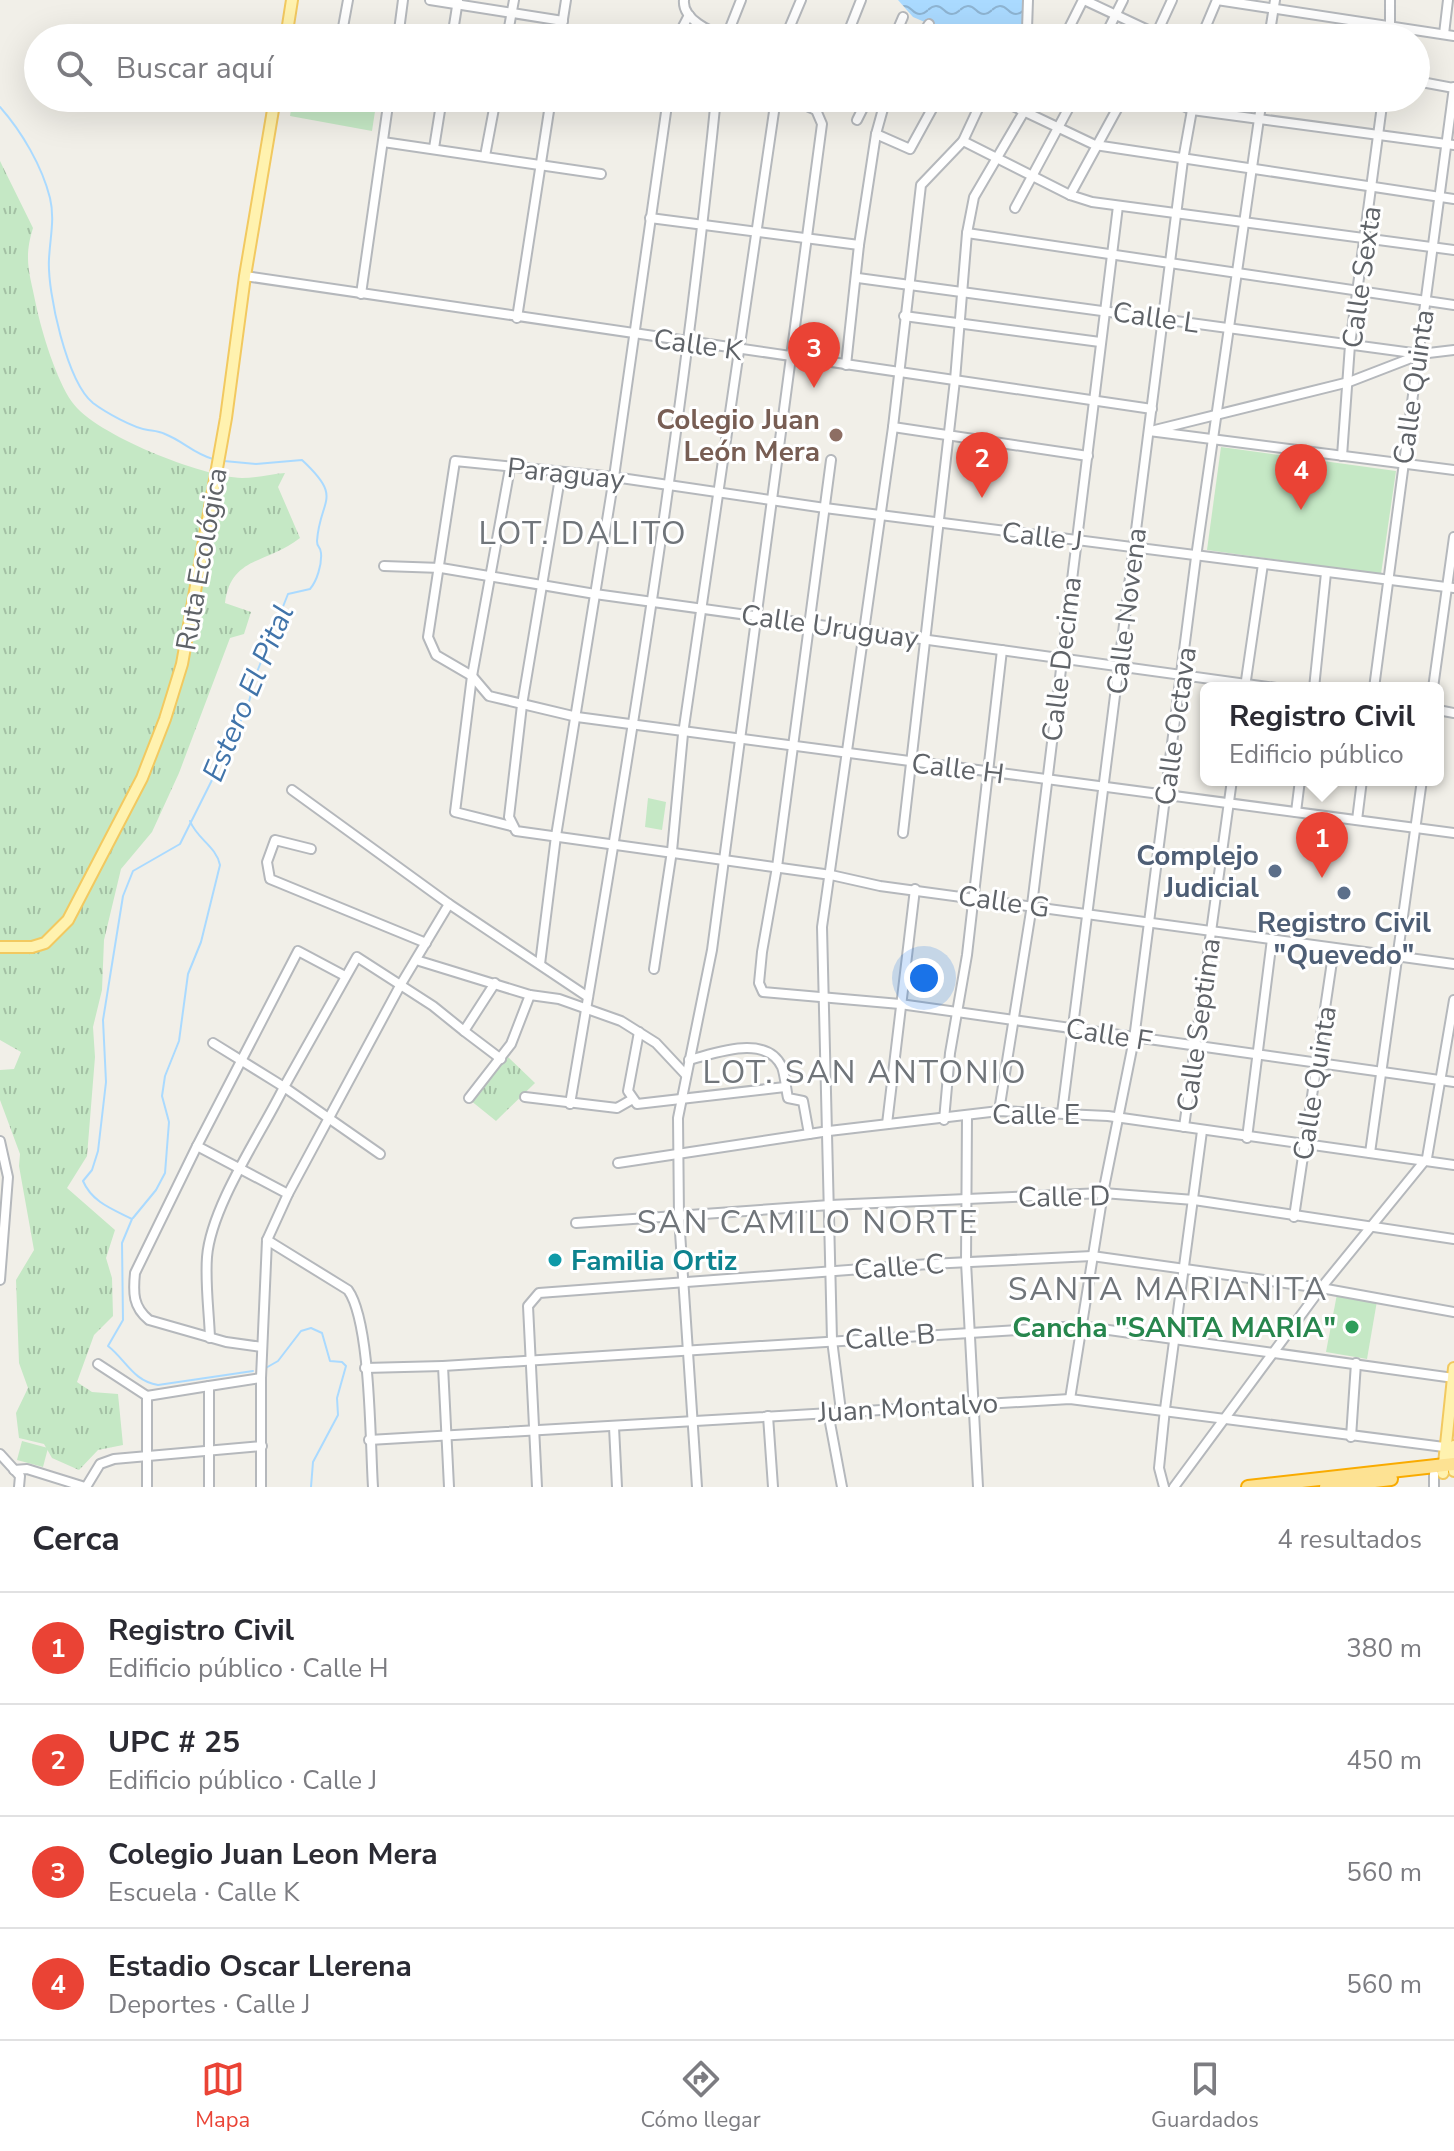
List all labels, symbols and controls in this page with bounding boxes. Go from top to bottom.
search box [24,24,1430,112]
icon: search [52,46,96,90]
text: Buscar aquí [116,48,273,89]
street label: Calle Sexta [1333,204,1391,351]
street label: Calle L [1110,293,1202,343]
street label: Calle Quinta [1384,307,1444,467]
street label: Calle K [651,320,745,370]
pin: 3 [788,322,840,388]
place label: Colegio Juan León Mera [656,401,820,471]
marker: Colegio Juan León Mera [827,426,845,444]
pin: 2 [956,432,1008,498]
pin: 4 [1275,444,1327,510]
street label: Paraguay [505,449,627,499]
street label: Ruta Ecológica [167,465,237,654]
district label: LOT. DALITO [479,512,687,555]
street label: Calle J [999,513,1084,561]
street label: Calle Novena [1098,526,1156,697]
street label: Calle Decima [1033,575,1091,744]
street label: Calle Uruguay [739,596,922,658]
water label: Estero El Pital [193,599,304,788]
street label: Calle Octava [1146,644,1206,808]
popup [1200,682,1444,786]
text: Registro Civil [1229,696,1415,737]
text: Edificio público [1229,737,1404,772]
street label: Calle H [909,744,1006,794]
pin: 1 [1296,812,1348,878]
place label: Complejo Judicial [1136,837,1259,907]
marker: Complejo Judicial [1266,862,1284,880]
street label: Calle G [956,877,1052,927]
marker: Registro Civil "Quevedo" [1335,884,1353,902]
place label: Registro Civil "Quevedo" [1257,904,1431,974]
street label: Calle Septima [1168,936,1230,1115]
your location [904,958,944,998]
street label: Calle Quinta [1284,1003,1346,1163]
street label: Calle F [1063,1009,1155,1061]
district label: LOT. SAN ANTONIO [703,1051,1027,1094]
street label: Calle E [992,1096,1080,1134]
street label: Calle D [1017,1177,1111,1217]
district label: SAN CAMILO NORTE [637,1201,979,1244]
place label: Familia Ortiz [571,1242,737,1280]
street label: Calle C [853,1245,946,1289]
marker: Familia Ortiz [546,1251,564,1269]
district label: SANTA MARIANITA [1008,1268,1328,1311]
place label: Cancha "SANTA MARIA" [1012,1309,1336,1347]
street label: Calle B [844,1315,937,1359]
marker: Cancha "SANTA MARIA" [1343,1318,1361,1336]
street label: Juan Montalvo [816,1384,999,1432]
text: Cerca [32,1516,120,1562]
text: 4 resultados [1277,1522,1422,1557]
text: Registro Civil [108,1610,294,1651]
text: 1 [50,1631,66,1666]
text: 380 m [1346,1631,1422,1666]
text: Edificio público · Calle H [108,1651,389,1686]
text: UPC # 25 [108,1722,240,1763]
text: 2 [50,1743,66,1778]
text: 450 m [1346,1743,1422,1778]
text: Edificio público · Calle J [108,1763,377,1798]
text: Colegio Juan Leon Mera [108,1834,438,1875]
text: 3 [50,1855,66,1890]
text: 560 m [1346,1855,1422,1890]
text: Escuela · Calle K [108,1875,300,1910]
text: Estadio Oscar Llerena [108,1946,412,1987]
text: 4 [50,1967,66,2002]
text: 560 m [1346,1967,1422,2002]
text: Deportes · Calle J [108,1987,310,2022]
tab: Mapa [195,2057,250,2135]
tab: Cómo llegar [641,2057,761,2135]
tab: Guardados [1151,2057,1259,2135]

